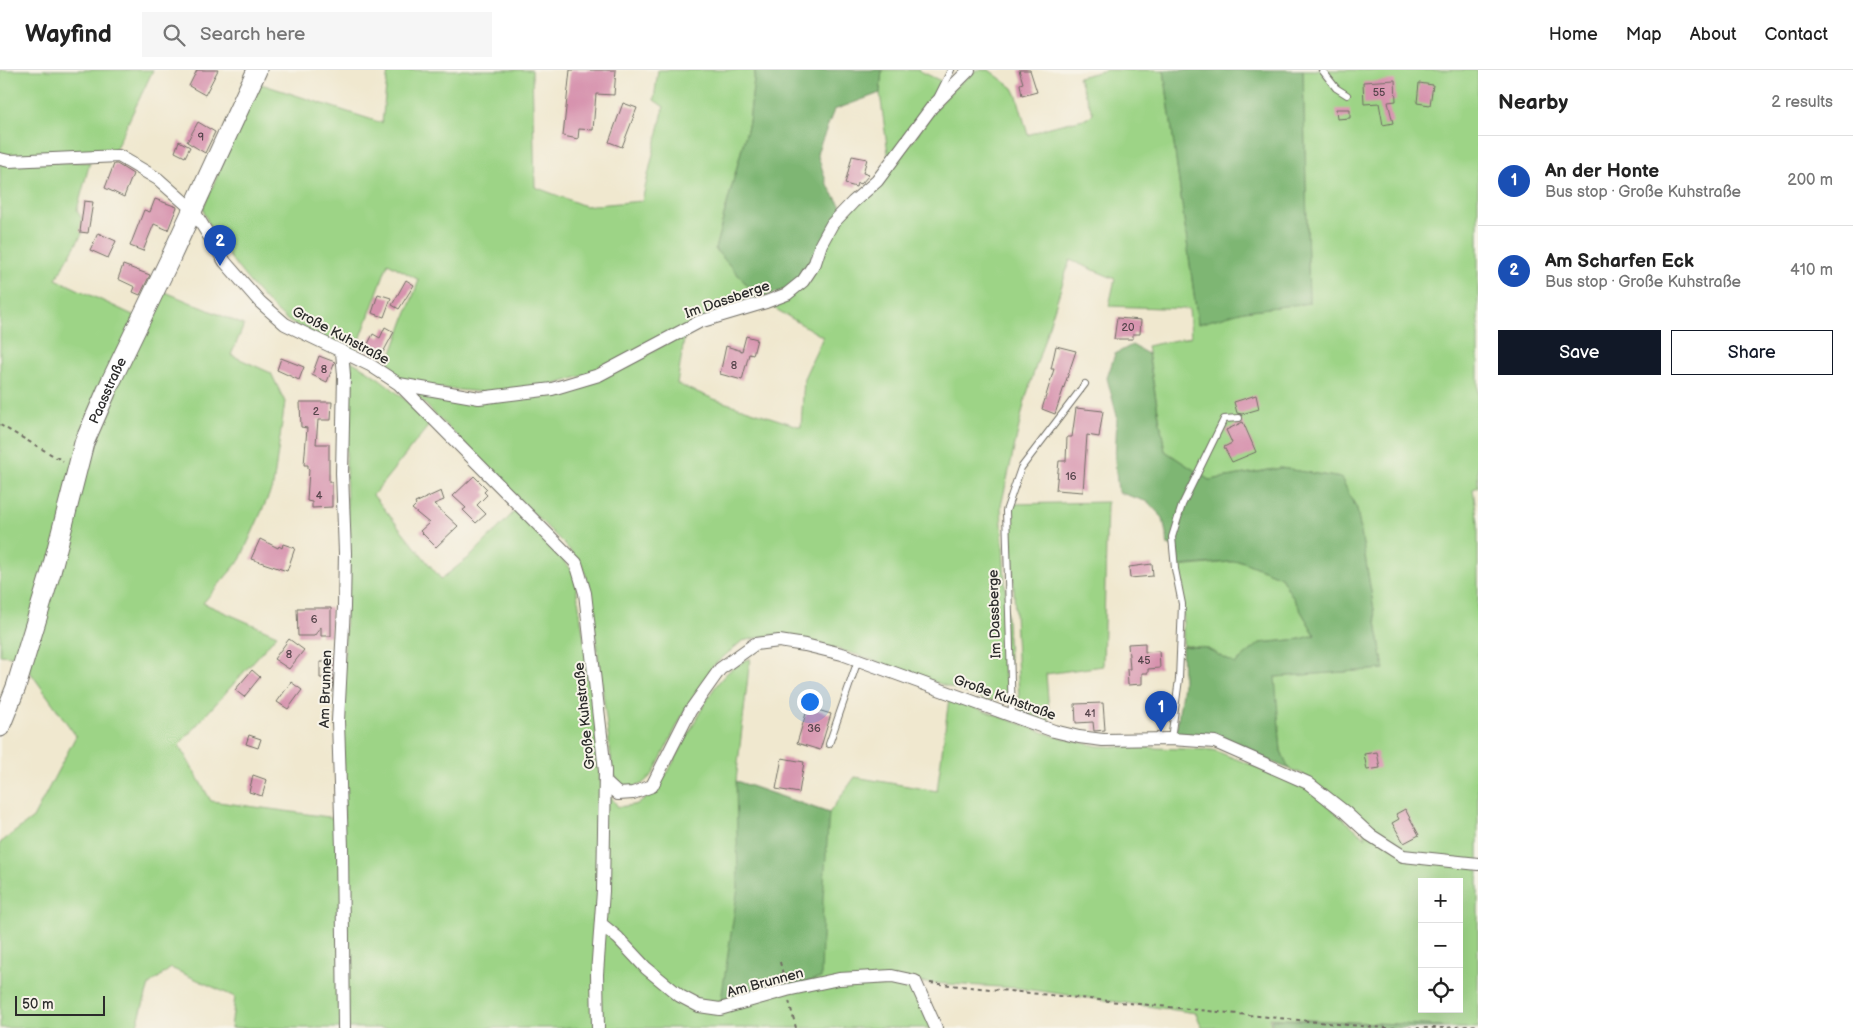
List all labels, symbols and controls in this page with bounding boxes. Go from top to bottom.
search box [142,12,492,57]
text: Wayfind [25,20,112,49]
icon: search [160,21,188,49]
text: Search here [200,23,305,46]
text: Home [1549,24,1598,45]
text: Map [1626,24,1662,45]
text: About [1690,24,1737,45]
text: Contact [1765,24,1828,45]
house number: 55 [1373,86,1385,99]
text: Nearby [1498,90,1568,115]
text: 2 results [1771,93,1833,112]
house number: 9 [198,131,204,144]
text: An der Honte [1545,160,1659,183]
text: 1 [1511,171,1517,190]
text: 200 m [1787,171,1833,190]
text: Bus stop · Große Kuhstraße [1545,183,1741,202]
pin: 2 [204,225,236,266]
text: Am Scharfen Eck [1545,250,1694,273]
text: 2 [1509,261,1519,280]
text: 410 m [1790,261,1833,280]
text: Bus stop · Große Kuhstraße [1545,273,1741,292]
street label: Im Dassberge [682,277,772,322]
street label: Große Kuhstraße [289,303,392,368]
house number: 20 [1122,321,1135,334]
button: Save [1498,330,1661,375]
button: Share [1671,330,1833,375]
street label: Paasstraße [85,355,130,426]
house number: 8 [731,359,737,372]
house number: 8 [321,363,327,376]
house number: 2 [313,405,320,418]
house number: 16 [1066,470,1077,483]
house number: 4 [316,489,323,502]
street label: Im Dassberge [984,569,1005,659]
house number: 6 [311,613,318,626]
house number: 8 [286,648,292,661]
street label: Am Brunnen [316,649,335,728]
house number: 45 [1137,654,1151,667]
street label: Große Kuhstraße [570,662,599,770]
street label: Große Kuhstraße [951,671,1058,724]
your location [797,689,823,715]
pin: 1 [1145,691,1177,732]
house number: 41 [1085,707,1095,720]
house number: 36 [807,722,821,735]
map controls [1418,878,1463,1013]
button: + [1418,878,1463,923]
button: − [1418,923,1463,968]
street label: Am Brunnen [725,964,805,1001]
button: locate [1418,968,1463,1013]
scale bar [15,993,105,1016]
text: 50 m [22,996,54,1013]

